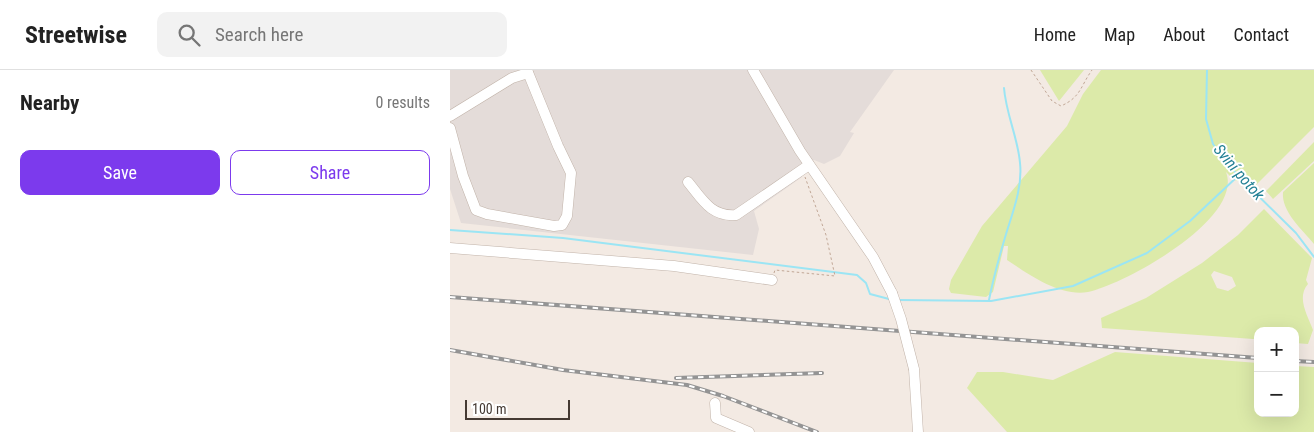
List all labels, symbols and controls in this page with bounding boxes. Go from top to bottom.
search box [157,12,507,57]
text: Streetwise [25,21,127,49]
icon: search [175,21,203,49]
text: Search here [215,23,303,46]
text: Home [1034,24,1076,45]
text: Map [1104,24,1135,45]
text: About [1163,24,1205,45]
text: Contact [1233,24,1289,45]
text: Nearby [20,91,79,115]
text: 0 results [375,93,430,112]
water label: Sviní potok [1210,140,1269,205]
button: Save [20,150,220,195]
button: Share [230,150,430,195]
map controls [1254,327,1299,417]
button: + [1254,327,1299,372]
button: − [1254,372,1299,417]
scale bar [465,397,570,420]
text: 100 m [472,401,507,417]

